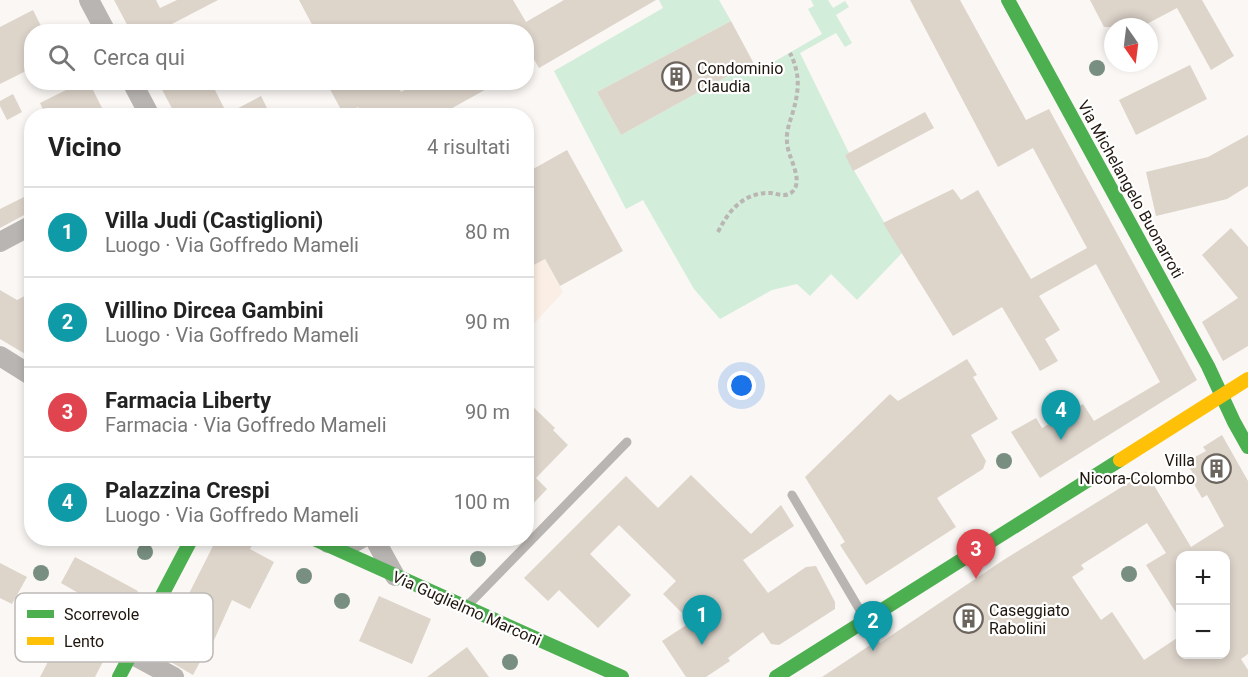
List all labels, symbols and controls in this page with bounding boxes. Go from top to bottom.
north arrow [1104,18,1158,72]
search box [24,24,534,90]
icon: search [45,41,78,74]
text: Cerca qui [93,45,185,70]
place label: Condominio Claudia [697,59,783,96]
building icon: Condominio Claudia [660,61,692,93]
street label: Via Michelangelo Buonarroti [1074,97,1187,282]
text: Vicino [48,132,122,162]
text: 4 risultati [427,135,510,159]
text: Villa Judi (Castiglioni) [105,208,323,233]
text: 1 [62,220,73,244]
text: 80 m [465,220,510,244]
text: Luogo · Via Goffredo Mameli [105,233,359,257]
text: Villino Dircea Gambini [105,298,324,323]
text: 2 [62,310,73,334]
text: 90 m [465,310,510,334]
text: Luogo · Via Goffredo Mameli [105,323,359,347]
your location [727,371,756,400]
text: Farmacia Liberty [105,388,271,413]
pin: 4 [1042,390,1080,440]
text: 3 [62,400,73,424]
text: 90 m [465,400,510,424]
text: Farmacia · Via Goffredo Mameli [105,413,387,437]
place label: Villa Nicora-Colombo [1079,451,1195,488]
building icon: Villa Nicora-Colombo [1200,453,1232,485]
text: Palazzina Crespi [105,478,270,503]
text: 4 [62,490,73,514]
text: 100 m [454,490,510,514]
text: Luogo · Via Goffredo Mameli [105,503,359,527]
pin: 3 [956,530,996,579]
map controls [1176,551,1230,659]
button: + [1176,551,1230,605]
street label: Via Guglielmo Marconi [389,567,544,650]
legend [15,593,213,662]
pin: 1 [682,596,722,645]
place label: Caseggiato Rabolini [989,601,1070,638]
pin: 2 [854,602,892,651]
building icon: Caseggiato Rabolini [952,603,984,635]
text: Scorrevole [64,605,139,624]
button: − [1176,605,1230,659]
text: Lento [64,632,104,651]

